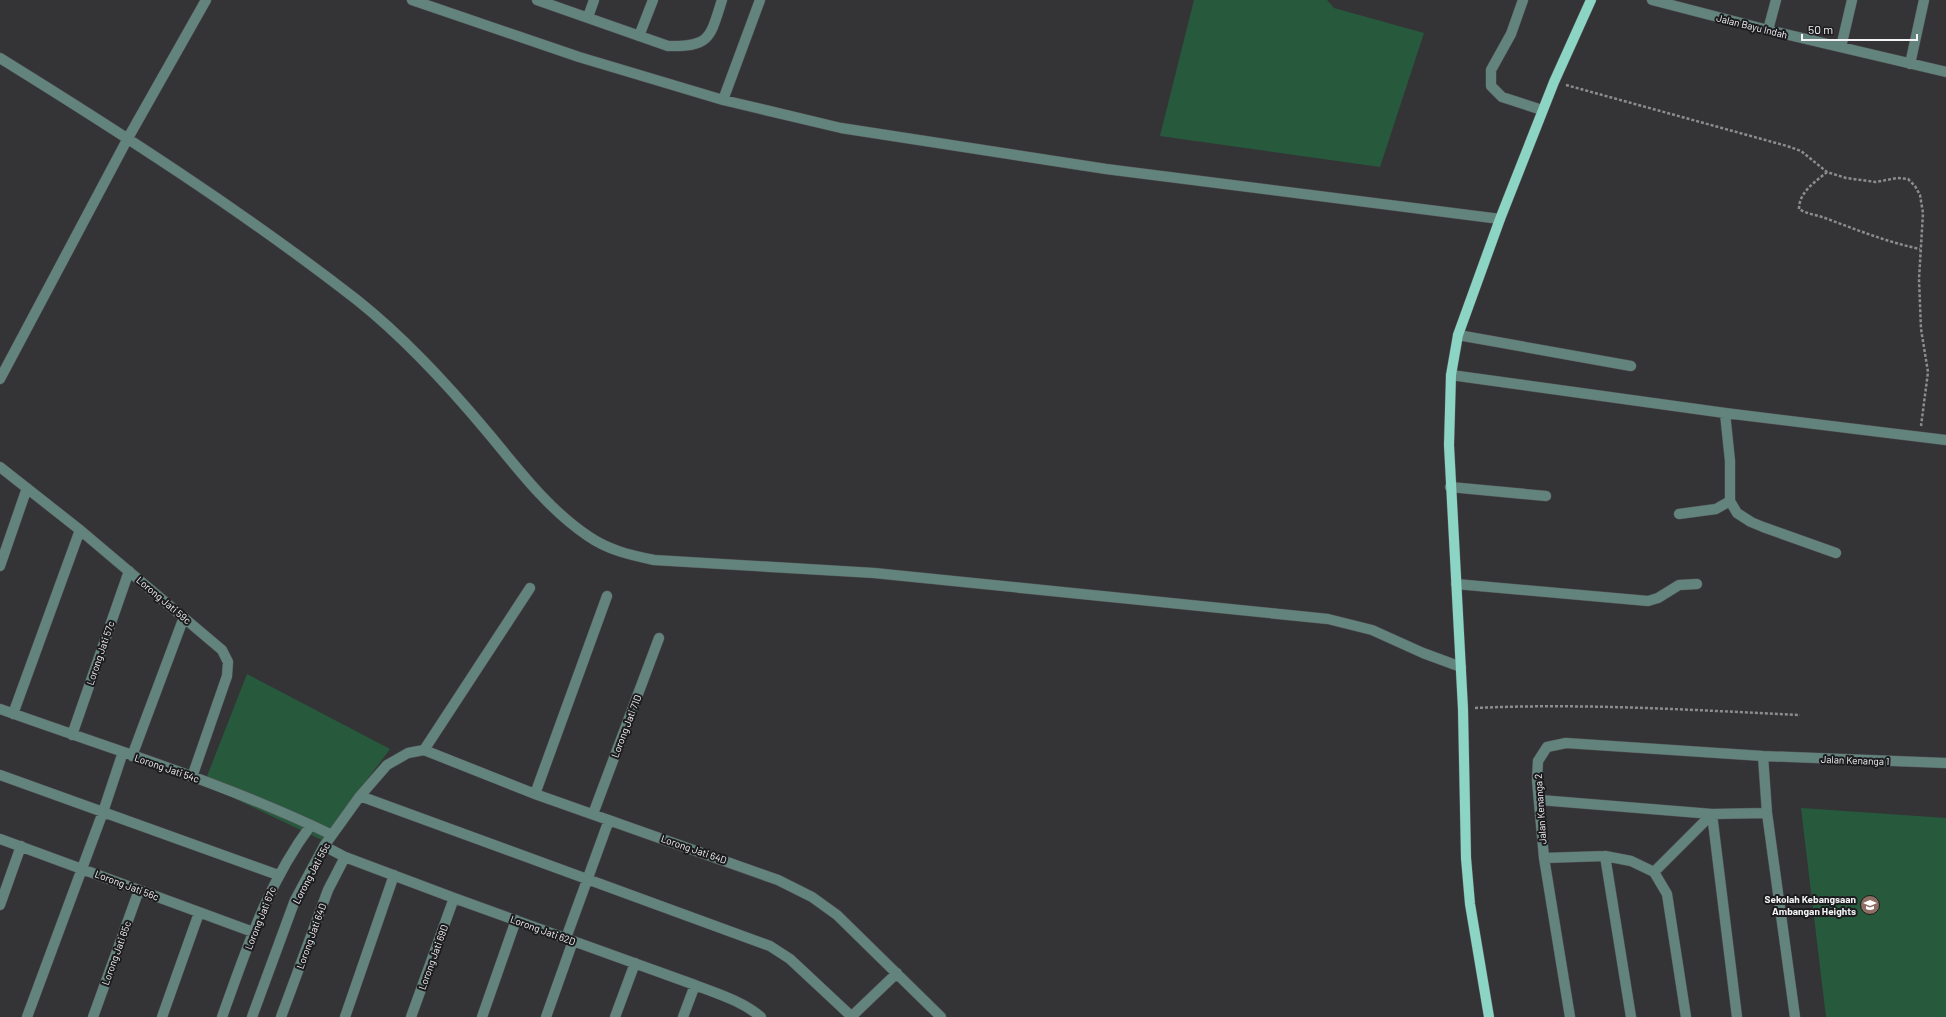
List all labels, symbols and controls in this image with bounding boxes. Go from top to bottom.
street label: Jalan Bayu Indah [1715,11,1789,41]
scale bar [1802,16,1917,42]
text: 50 m [1808,22,1833,36]
street label: Lorong Jati 59c [134,574,194,626]
street label: Lorong Jati 57c [83,619,117,687]
street label: Lorong Jati 71D [609,693,643,759]
street label: Lorong Jati 54c [133,751,201,785]
street label: Jalan Kenanga 1 [1820,753,1890,767]
street label: Jalan Kenanga 2 [1532,773,1548,845]
street label: Lorong Jati 64D [660,832,728,866]
street label: Lorong Jati 55c [290,840,332,906]
street label: Lorong Jati 56c [93,867,161,903]
street label: Lorong Jati 67c [242,885,278,951]
place label: Sekolah Kebangsaan Ambangan Heights [1765,893,1856,917]
school or university icon: Sekolah Kebangsaan Ambangan Heights [1859,894,1881,916]
street label: Lorong Jati 64D [294,902,328,970]
street label: Lorong Jati 62D [509,913,577,947]
street label: Lorong Jati 65c [99,919,133,987]
street label: Lorong Jati 69D [416,923,450,991]

